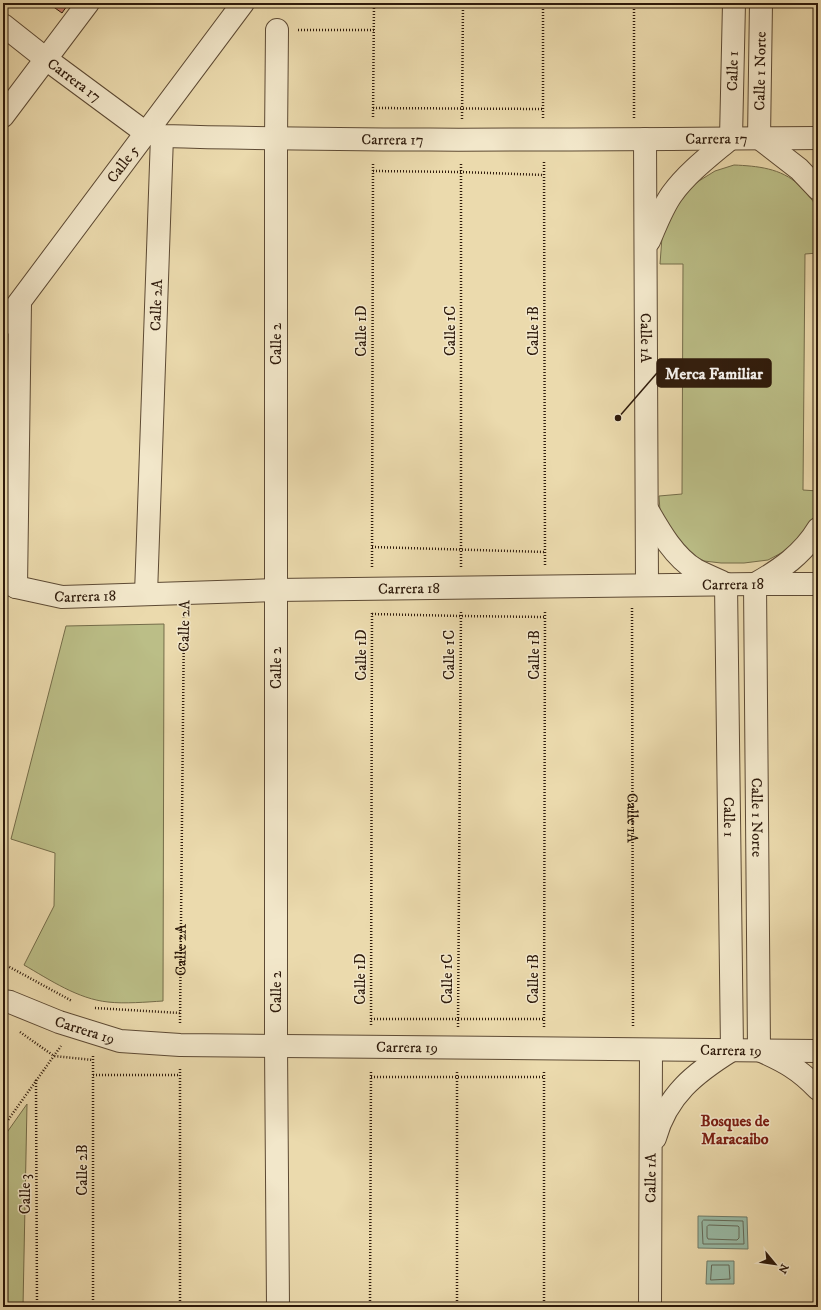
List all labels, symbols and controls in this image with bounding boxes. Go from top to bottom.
street label: Calle 1 Norte [750,31,771,111]
street label: Calle 1 [723,51,743,91]
street label: Carrera 17 [43,54,105,107]
street label: Carrera 17 [685,129,748,149]
street label: Carrera 17 [361,130,424,150]
street label: Calle 5 [103,141,144,187]
street label: Calle 2A [146,279,167,331]
street label: Calle 1D [352,305,371,357]
street label: Calle 1C [441,306,460,356]
street label: Calle 1B [524,306,543,356]
street label: Calle 1A [636,313,655,363]
street label: Calle 2 [267,322,286,365]
callout: Merca Familiar [657,359,771,387]
text: Merca Familiar [665,364,764,384]
street label: Carrera 18 [702,575,764,595]
street label: Carrera 18 [378,579,440,599]
street label: Carrera 18 [52,586,116,607]
street label: Calle 2A [175,600,194,652]
street label: Calle 1D [352,629,371,681]
street label: Calle 1C [440,630,459,680]
street label: Calle 1B [525,630,544,680]
street label: Calle 2 [267,646,286,689]
street label: Calle 1 Norte [747,778,766,857]
street label: Calle 1A [622,793,642,843]
street label: Calle 1 [719,797,738,837]
street label: Calle 2A [171,924,191,976]
street label: Calle 1D [351,953,370,1005]
street label: Calle 1C [438,954,457,1004]
street label: Calle 1B [524,954,543,1004]
street label: Calle 2 [267,970,286,1013]
street label: Carrera 19 [52,1012,117,1049]
street label: Carrera 19 [376,1038,438,1057]
street label: Carrera 19 [700,1041,762,1060]
district label: Bosques de Maracaibo [701,1111,770,1149]
street label: Calle 2B [73,1144,92,1196]
street label: Calle 1A [641,1153,661,1203]
street label: Calle 3 [16,1174,35,1214]
north arrow [755,1244,795,1284]
text: N [775,1261,791,1276]

